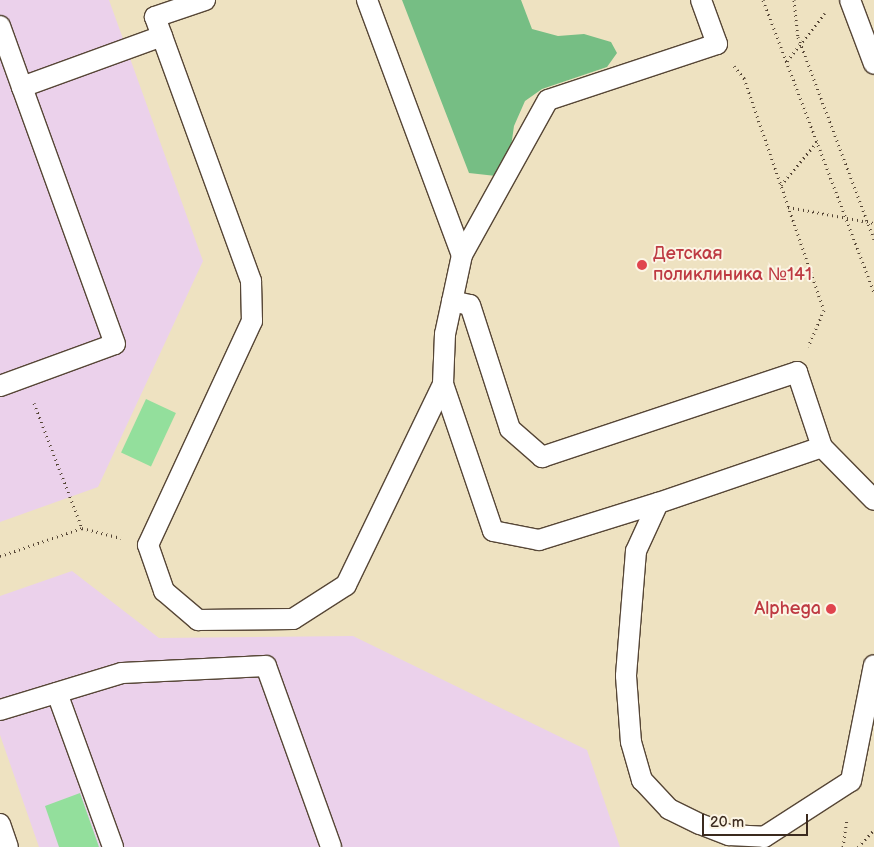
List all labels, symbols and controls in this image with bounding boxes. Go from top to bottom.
place label: Детская поликлиника №141 [653,244,812,286]
marker: Детская поликлиника №141 [635,258,649,272]
place label: Alphega [754,598,821,620]
marker: Alphega [825,603,837,615]
scale bar [704,804,810,836]
text: 20 m [710,813,744,832]

